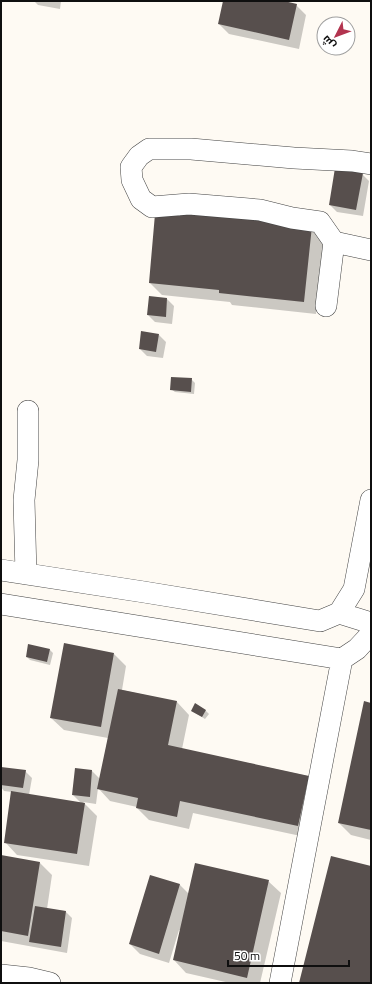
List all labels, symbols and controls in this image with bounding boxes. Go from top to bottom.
north arrow [316,16,356,56]
text: ش [316,31,341,55]
scale bar [228,942,349,968]
text: 50 m [234,944,260,967]

